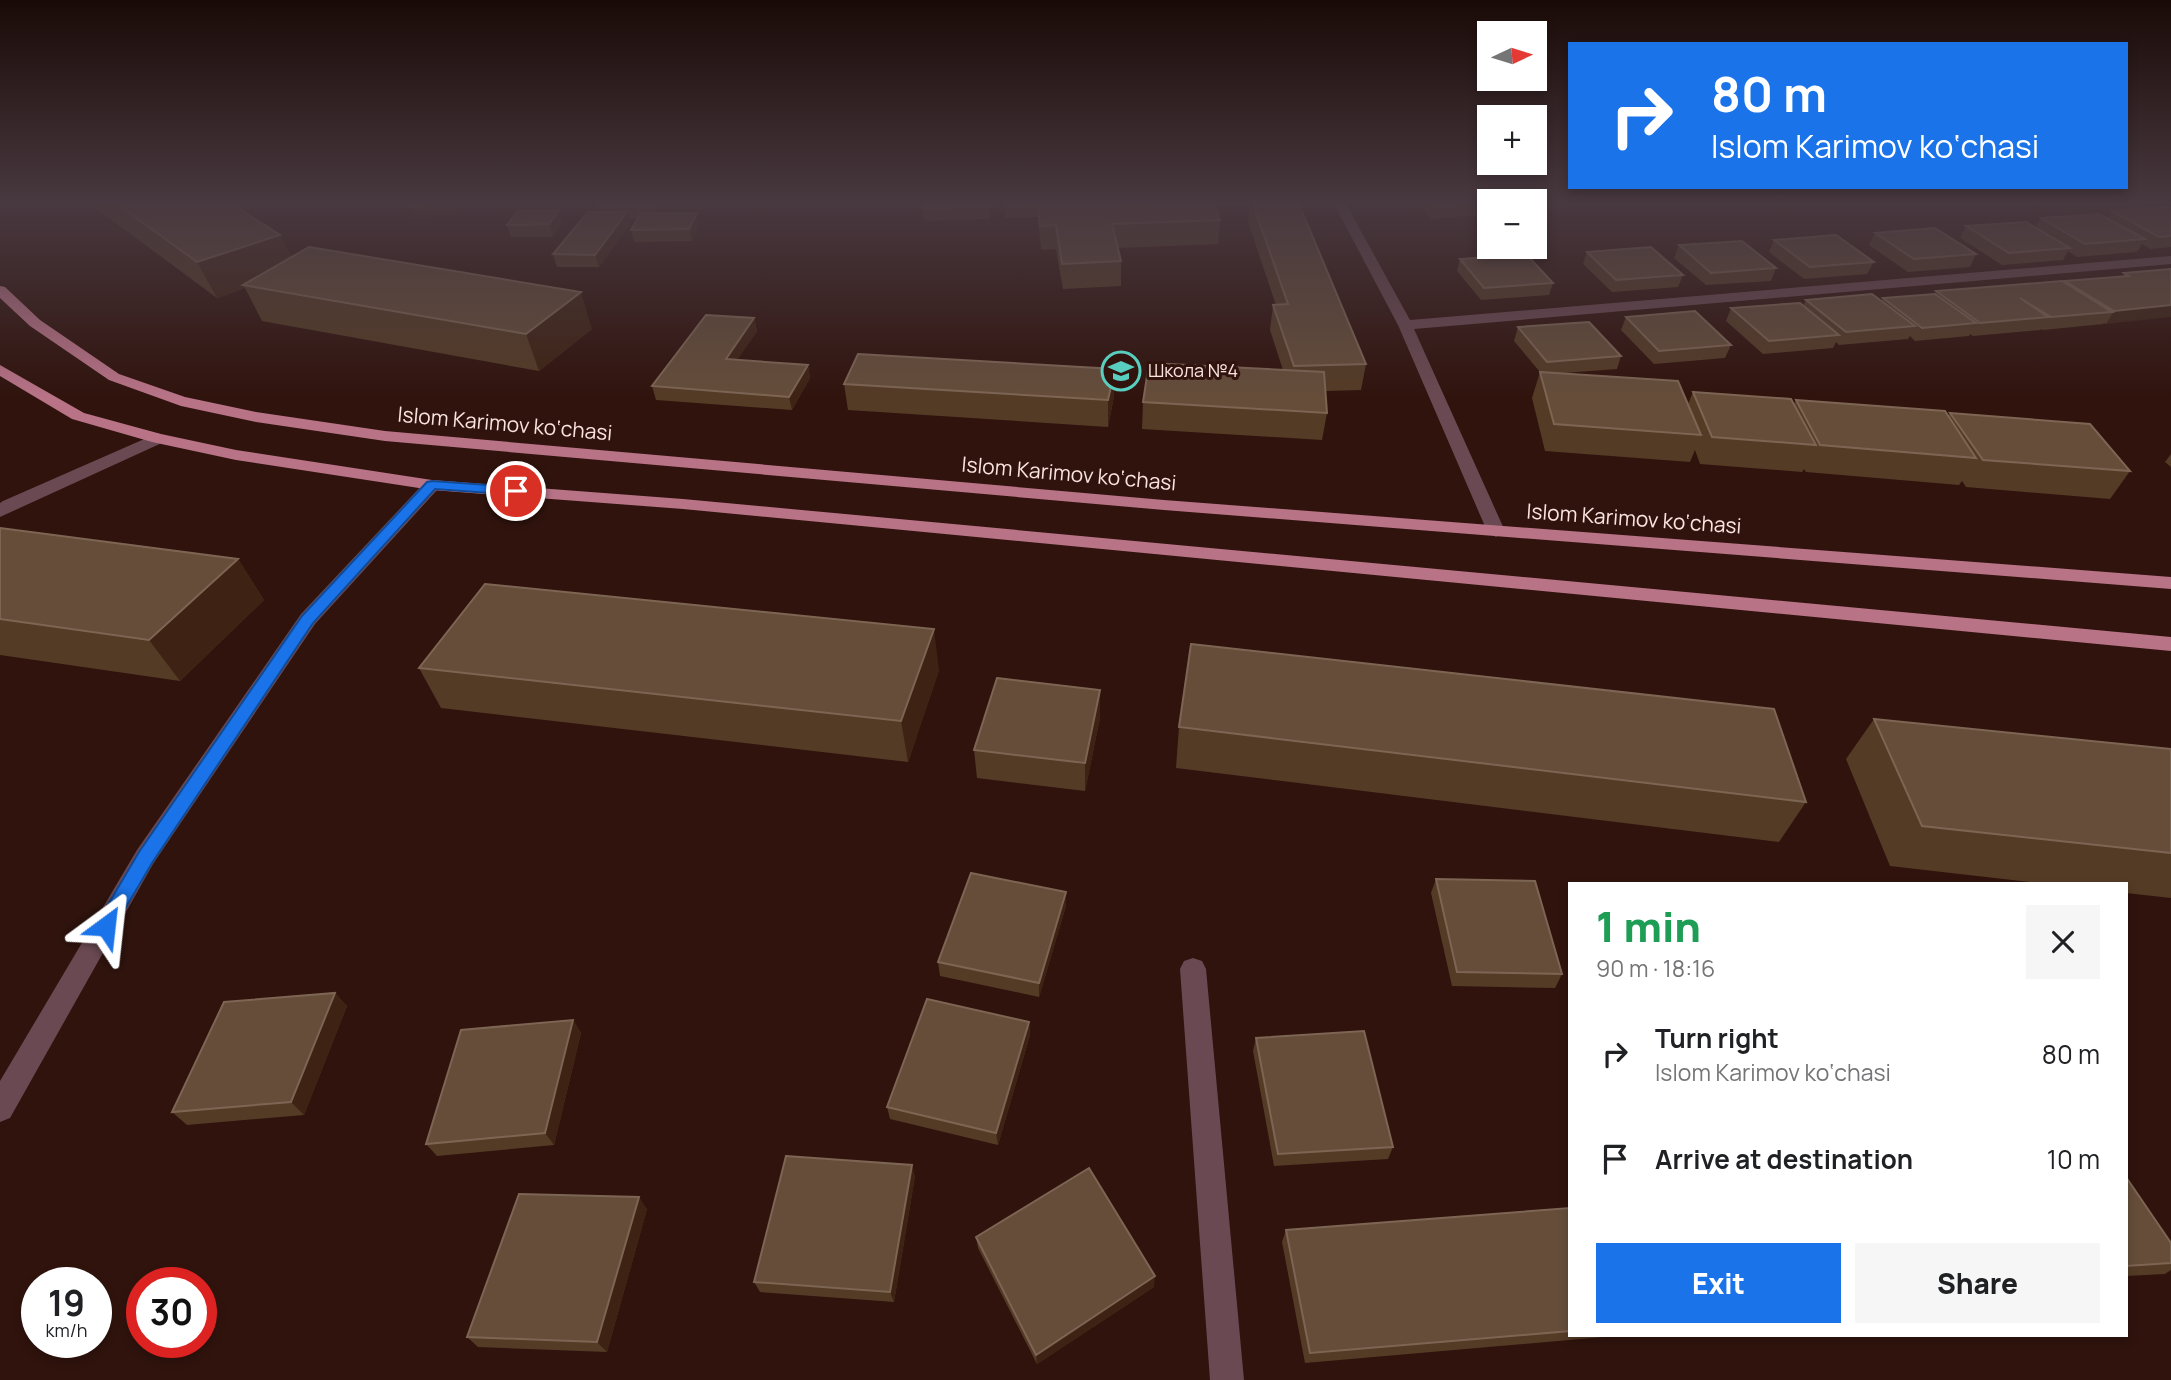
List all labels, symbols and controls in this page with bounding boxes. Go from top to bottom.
north arrow [1477,21,1547,91]
map controls [1477,21,1547,259]
text: 80 m [1711,60,1827,127]
icon: right [1596,70,1687,161]
button: + [1477,105,1547,175]
text: Islom Karimov ko‘chasi [1711,124,2039,168]
button: − [1477,189,1547,259]
school or university icon: Школа №4 [1100,350,1142,392]
place label: Школа №4 [1148,358,1238,382]
street label: Islom Karimov ko‘chasi [397,400,614,446]
street label: Islom Karimov ko‘chasi [961,450,1178,496]
pin [486,461,546,521]
icon: arrive [497,472,535,510]
street label: Islom Karimov ko‘chasi [1526,497,1743,539]
position arrow [69,889,143,963]
text: 1 min [1596,897,1701,955]
button: close [2026,905,2100,979]
text: 90 m · 18:16 [1596,952,1715,984]
text: Turn right [1655,1020,1779,1056]
icon: right [1596,1035,1634,1073]
text: 80 m [2042,1036,2100,1072]
text: Islom Karimov ko‘chasi [1655,1056,1891,1088]
icon: arrive [1596,1140,1634,1178]
text: Arrive at destination [1655,1141,1913,1177]
text: 10 m [2047,1141,2100,1177]
button: Exit [1596,1243,1841,1323]
button: Share [1855,1243,2100,1323]
speed limit sign: 30 [126,1267,217,1358]
text: 19 [48,1279,85,1327]
text: km/h [46,1318,87,1342]

